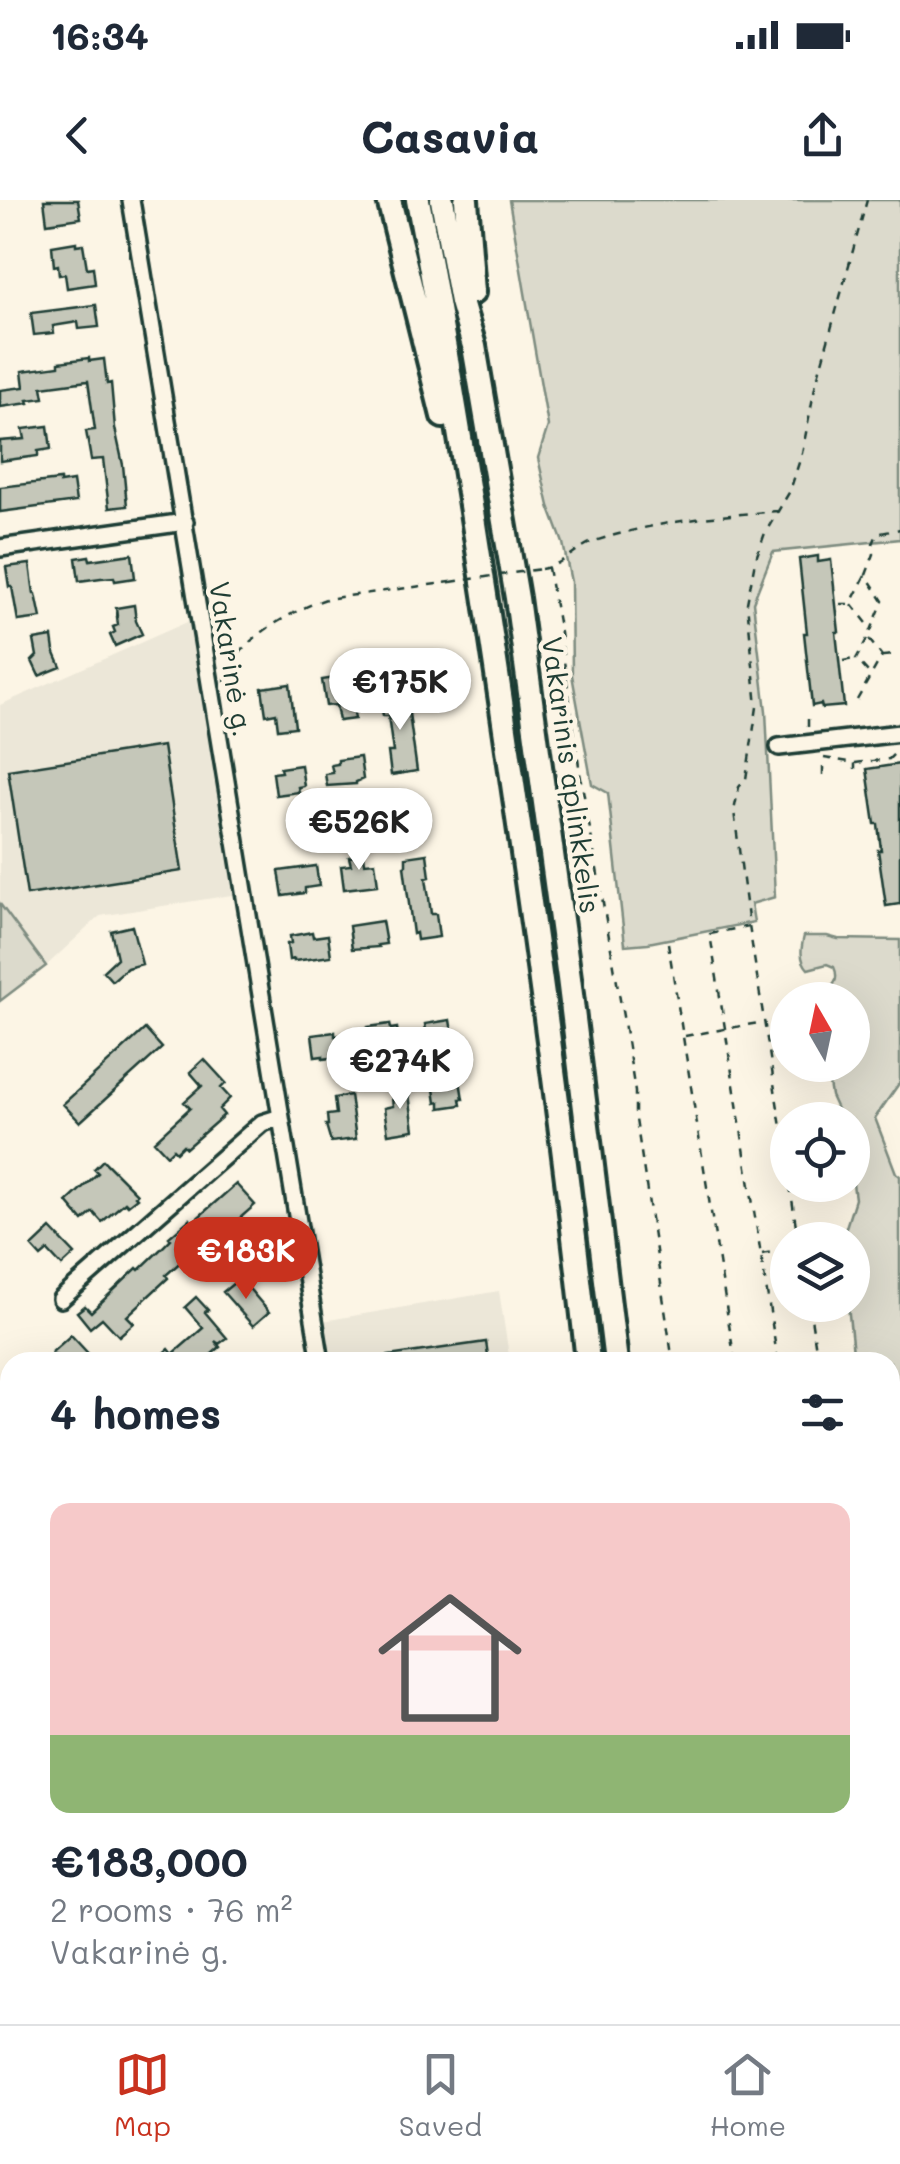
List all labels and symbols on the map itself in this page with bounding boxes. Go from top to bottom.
street label: Vakarinė g. [202,579,262,739]
street label: Vakarinis aplinkkelis [535,634,609,916]
pin: €175K [330,648,470,733]
pin: €526K [289,788,429,873]
north arrow [770,982,870,1082]
pin: €274K [330,1027,470,1112]
pin: €183K [176,1217,316,1302]

